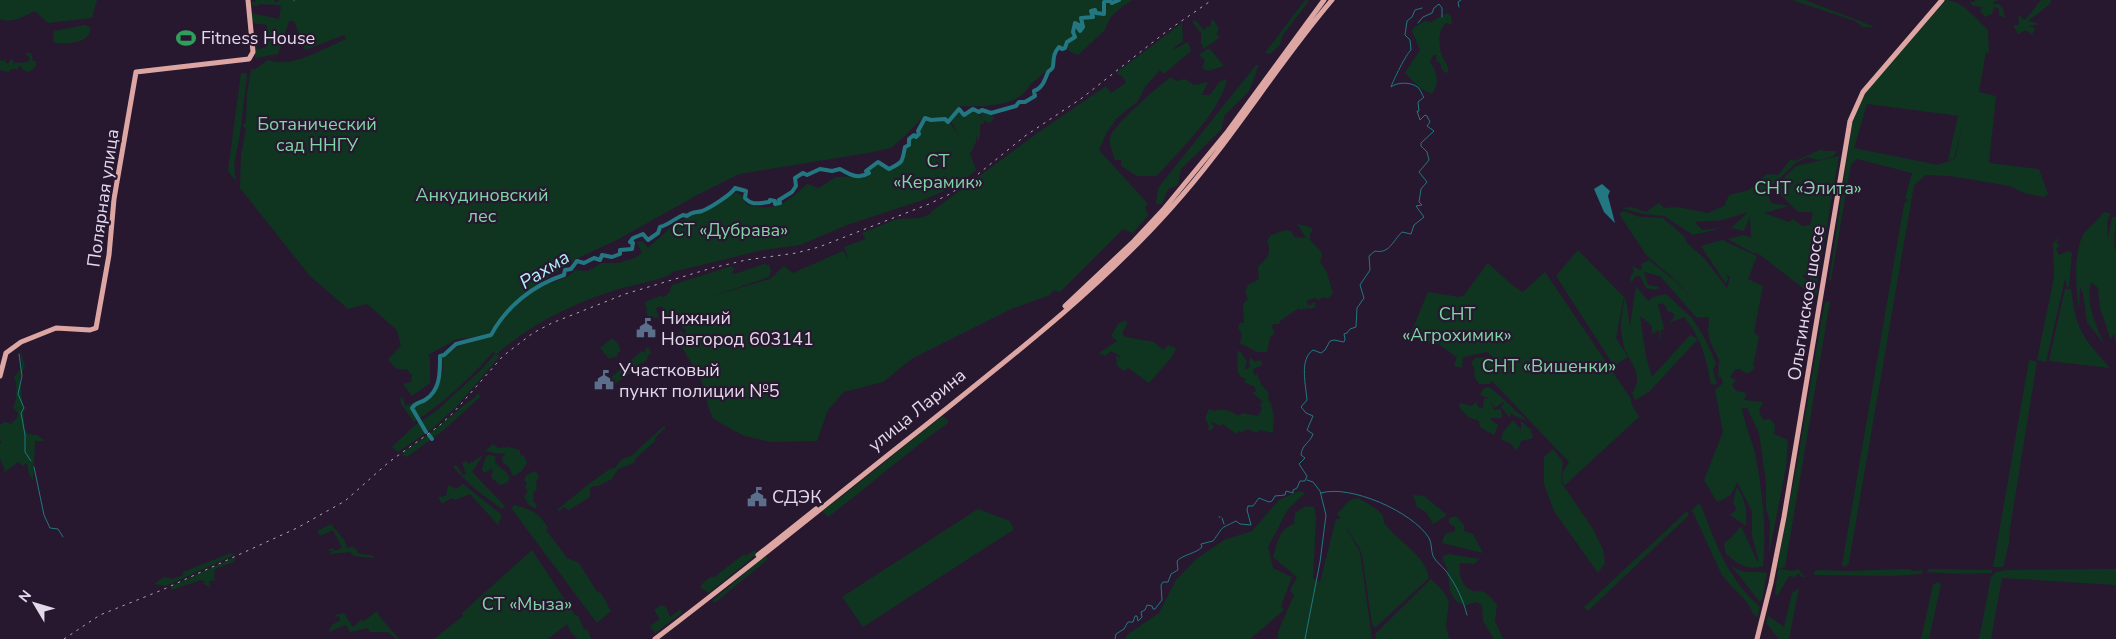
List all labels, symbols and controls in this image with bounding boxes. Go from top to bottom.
place label: Fitness House [201,26,315,50]
sports icon: Fitness House [175,27,197,49]
park label: Ботанический сад ННГУ [257,112,377,157]
street label: Полярная улица [81,127,125,269]
park label: СТ «Керамик» [893,149,983,194]
park label: СНТ «Элита» [1754,176,1862,200]
park label: Анкудиновский лес [415,183,549,228]
park label: СТ «Дубрава» [672,218,788,242]
street label: Ольгинское шоссе [1782,224,1830,382]
water label: Рахма [514,244,575,295]
park label: СНТ «Агрохимик» [1402,302,1512,347]
place label: Нижний Новгород 603141 [661,306,814,351]
public building icon: Нижний Новгород 603141 [635,317,657,339]
park label: СНТ «Вишенки» [1482,354,1616,378]
place label: Участковый пункт полиции №5 [618,358,780,403]
street label: улица Ларина [863,363,971,457]
public building icon: Участковый пункт полиции №5 [593,369,615,391]
place label: СДЭК [772,485,822,509]
public building icon: СДЭК [746,486,768,508]
north arrow [10,579,60,629]
text: N [14,586,36,606]
park label: СТ «Мыза» [482,592,572,616]

